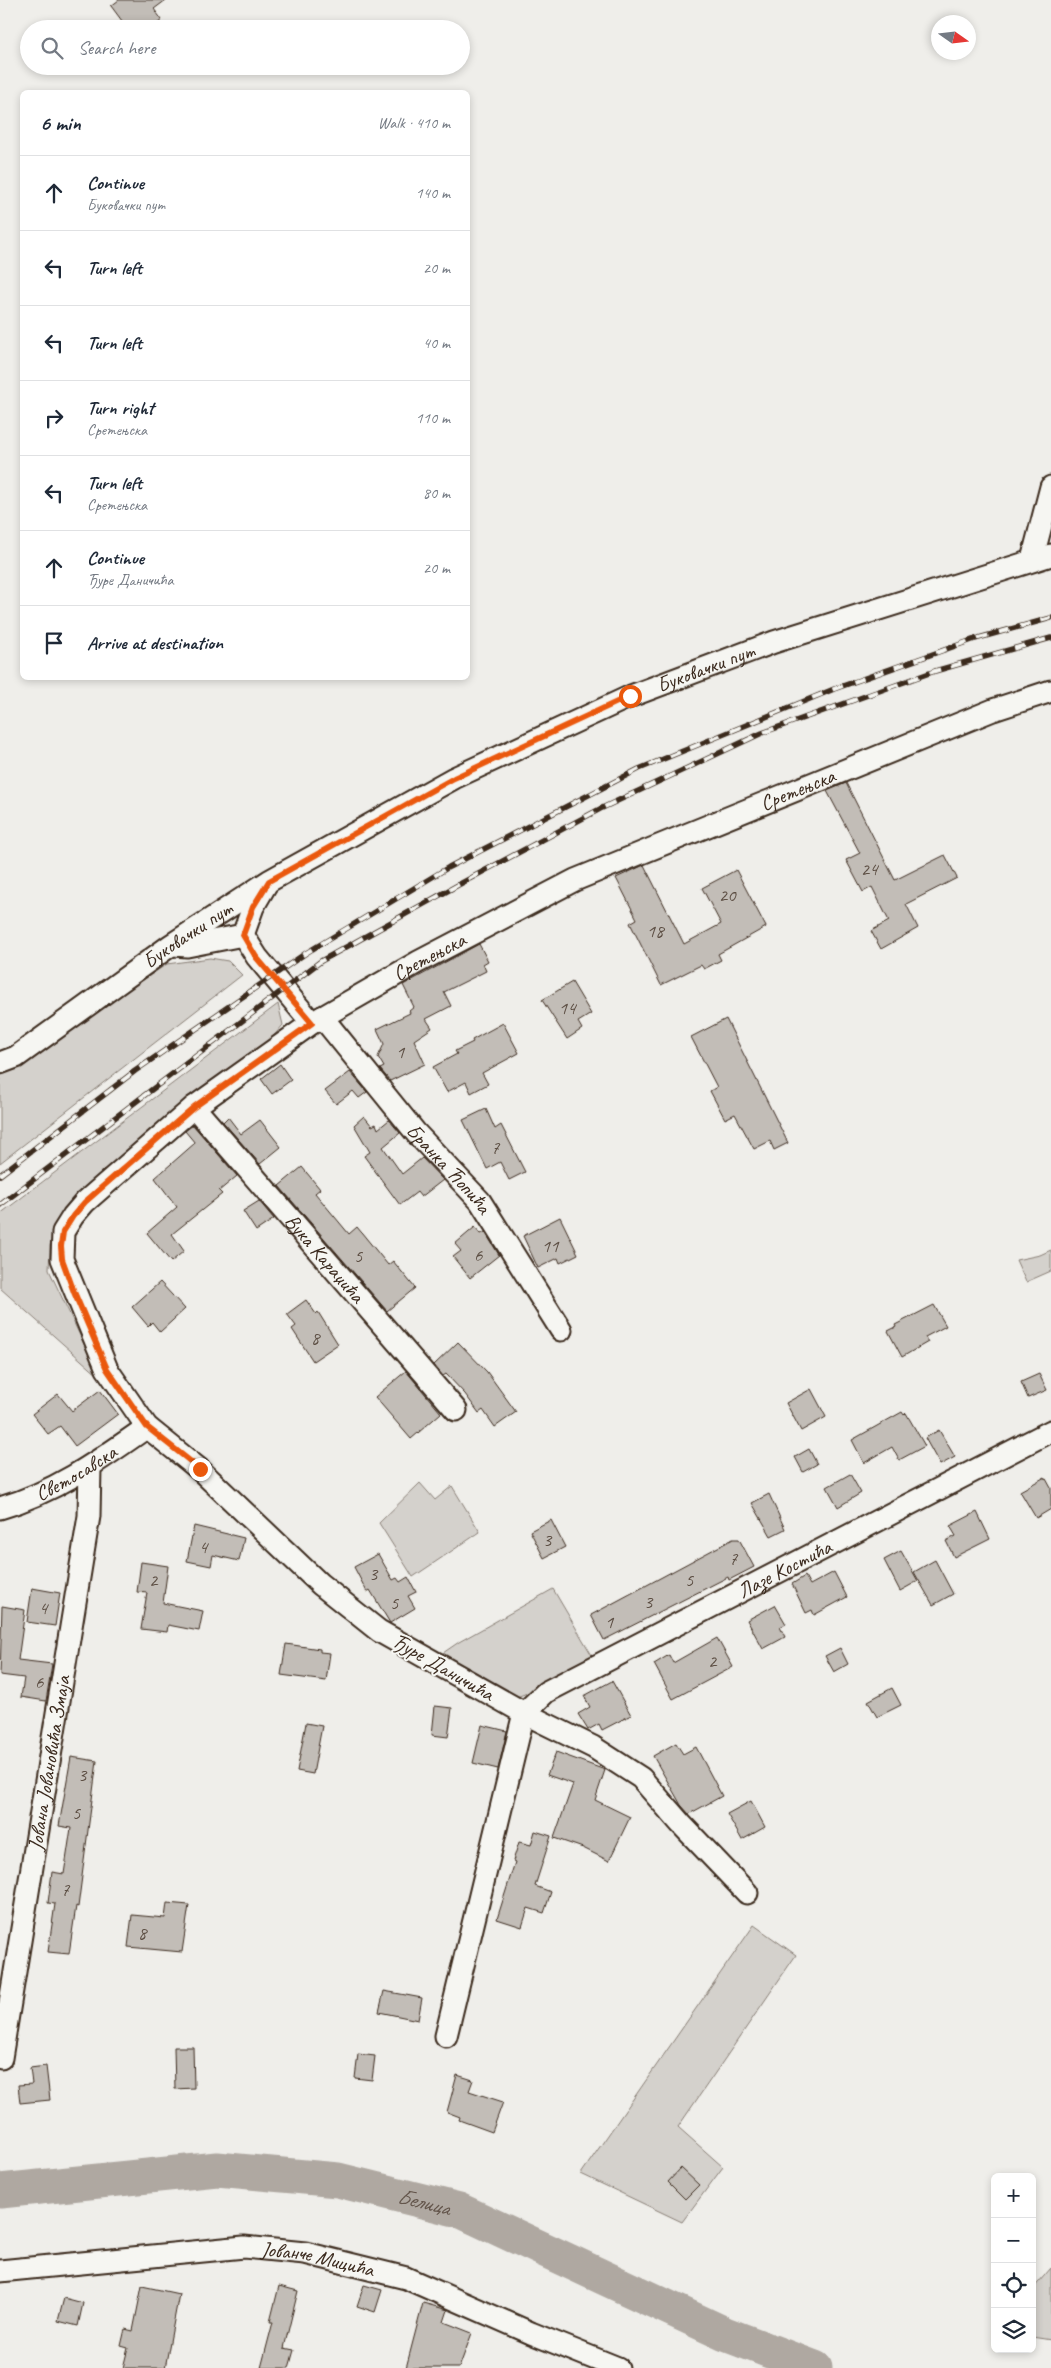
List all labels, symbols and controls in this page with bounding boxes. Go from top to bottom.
north arrow [931,15,976,60]
search box [20,20,470,75]
icon: search [38,34,66,62]
text: Search here [78,36,155,60]
text: 6 min [40,110,81,136]
text: Walk · 410 m [378,113,450,133]
text: Continue [87,171,144,195]
icon: ahead [40,179,68,207]
text: 140 m [416,183,450,203]
text: Буковачки пут [87,195,165,215]
icon: left [40,254,68,282]
text: Turn left [87,256,142,280]
text: 20 m [423,258,450,278]
icon: left [40,329,68,357]
text: Turn left [87,331,142,355]
text: 40 m [423,333,450,353]
text: Turn right [87,396,154,420]
icon: right [40,404,68,432]
text: 110 m [416,408,450,428]
text: Сретењска [87,420,147,440]
text: Turn left [87,471,142,495]
icon: left [40,479,68,507]
text: 80 m [423,483,450,503]
text: Сретењска [87,495,147,515]
text: Continue [87,546,144,570]
icon: ahead [40,554,68,582]
text: 20 m [423,558,450,578]
text: Ђуре Даничића [87,570,173,590]
icon: arrive [40,629,68,657]
text: Arrive at destination [87,631,223,655]
street label: Буковачки пут [653,637,760,698]
route start [619,685,642,708]
street label: Сретењска [756,762,841,816]
house number: 24 [860,857,880,881]
house number: 20 [718,883,737,907]
street label: Буковачки пут [138,895,239,974]
house number: 18 [646,919,666,943]
street label: Сретењска [388,926,471,987]
house number: 14 [558,996,578,1020]
house number: 1 [396,1040,406,1064]
street label: Бранка Ћопића [401,1118,499,1220]
house number: 7 [491,1136,501,1160]
street label: Вука Караџића [279,1208,372,1309]
house number: 11 [541,1234,560,1258]
house number: 6 [474,1243,484,1267]
house number: 5 [354,1244,364,1268]
house number: 8 [311,1326,322,1350]
street label: Светосавска [31,1438,123,1507]
route end [189,1458,212,1481]
house number: 3 [543,1528,553,1552]
street label: Лазе Костића [733,1533,837,1604]
house number: 4 [199,1535,210,1559]
house number: 7 [729,1547,739,1571]
house number: 3 [369,1562,379,1586]
house number: 2 [149,1568,159,1592]
house number: 5 [685,1568,695,1592]
house number: 3 [644,1590,654,1614]
house number: 5 [390,1591,400,1615]
house number: 4 [39,1596,50,1620]
house number: 1 [605,1610,615,1634]
street label: Ђуре Даничића [387,1627,500,1708]
house number: 2 [708,1649,718,1673]
house number: 6 [35,1670,45,1694]
street label: Јована Јовановића Змаја [22,1672,76,1853]
house number: 3 [78,1763,88,1787]
house number: 5 [72,1801,82,1825]
house number: 7 [61,1878,71,1902]
house number: 8 [138,1921,149,1945]
map controls [991,2173,1036,2353]
button: + [991,2173,1036,2218]
water label: Белица [394,2182,456,2223]
button: − [991,2218,1036,2263]
street label: Јованче Мицића [259,2236,379,2283]
button: locate [991,2263,1036,2308]
button: layers [991,2308,1036,2353]

